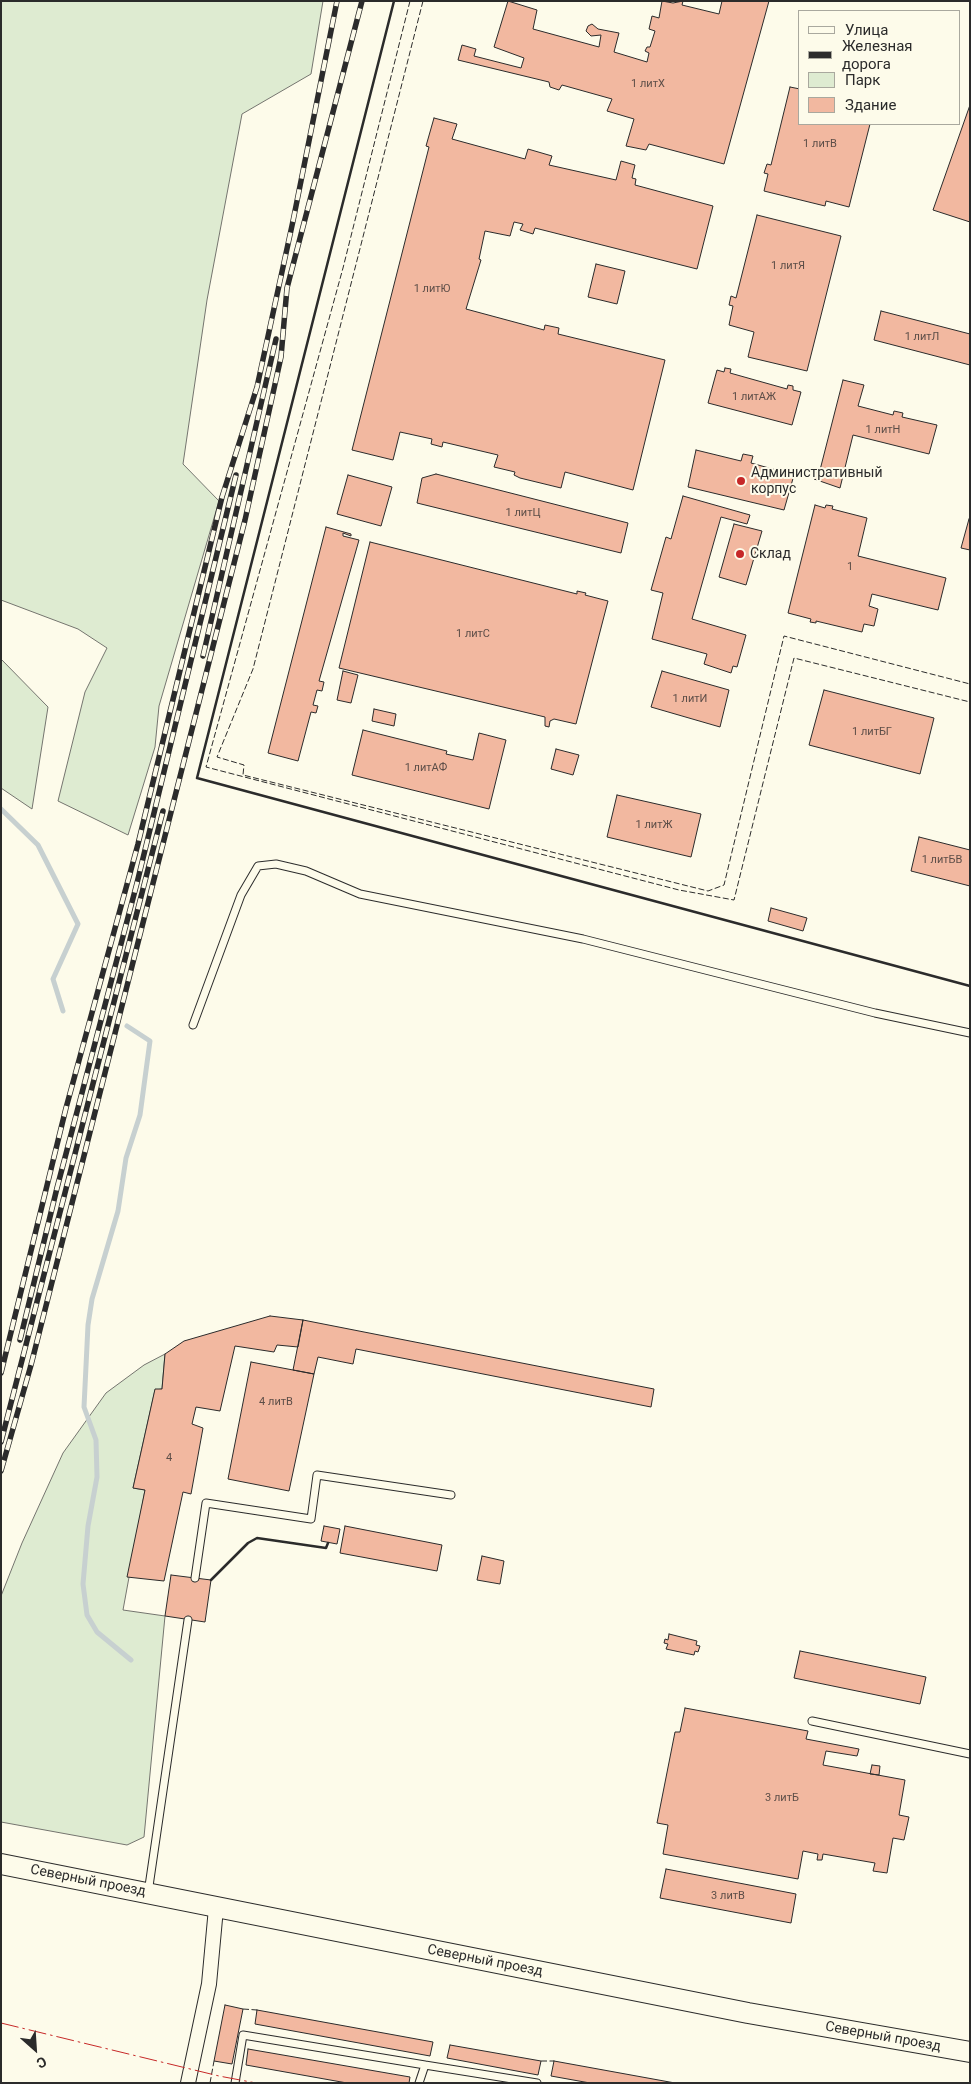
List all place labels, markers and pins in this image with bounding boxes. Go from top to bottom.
place label: Административный корпус [751,465,882,498]
marker: Административный корпус [735,475,747,487]
place label: Склад [750,546,791,562]
marker: Склад [734,548,746,560]

